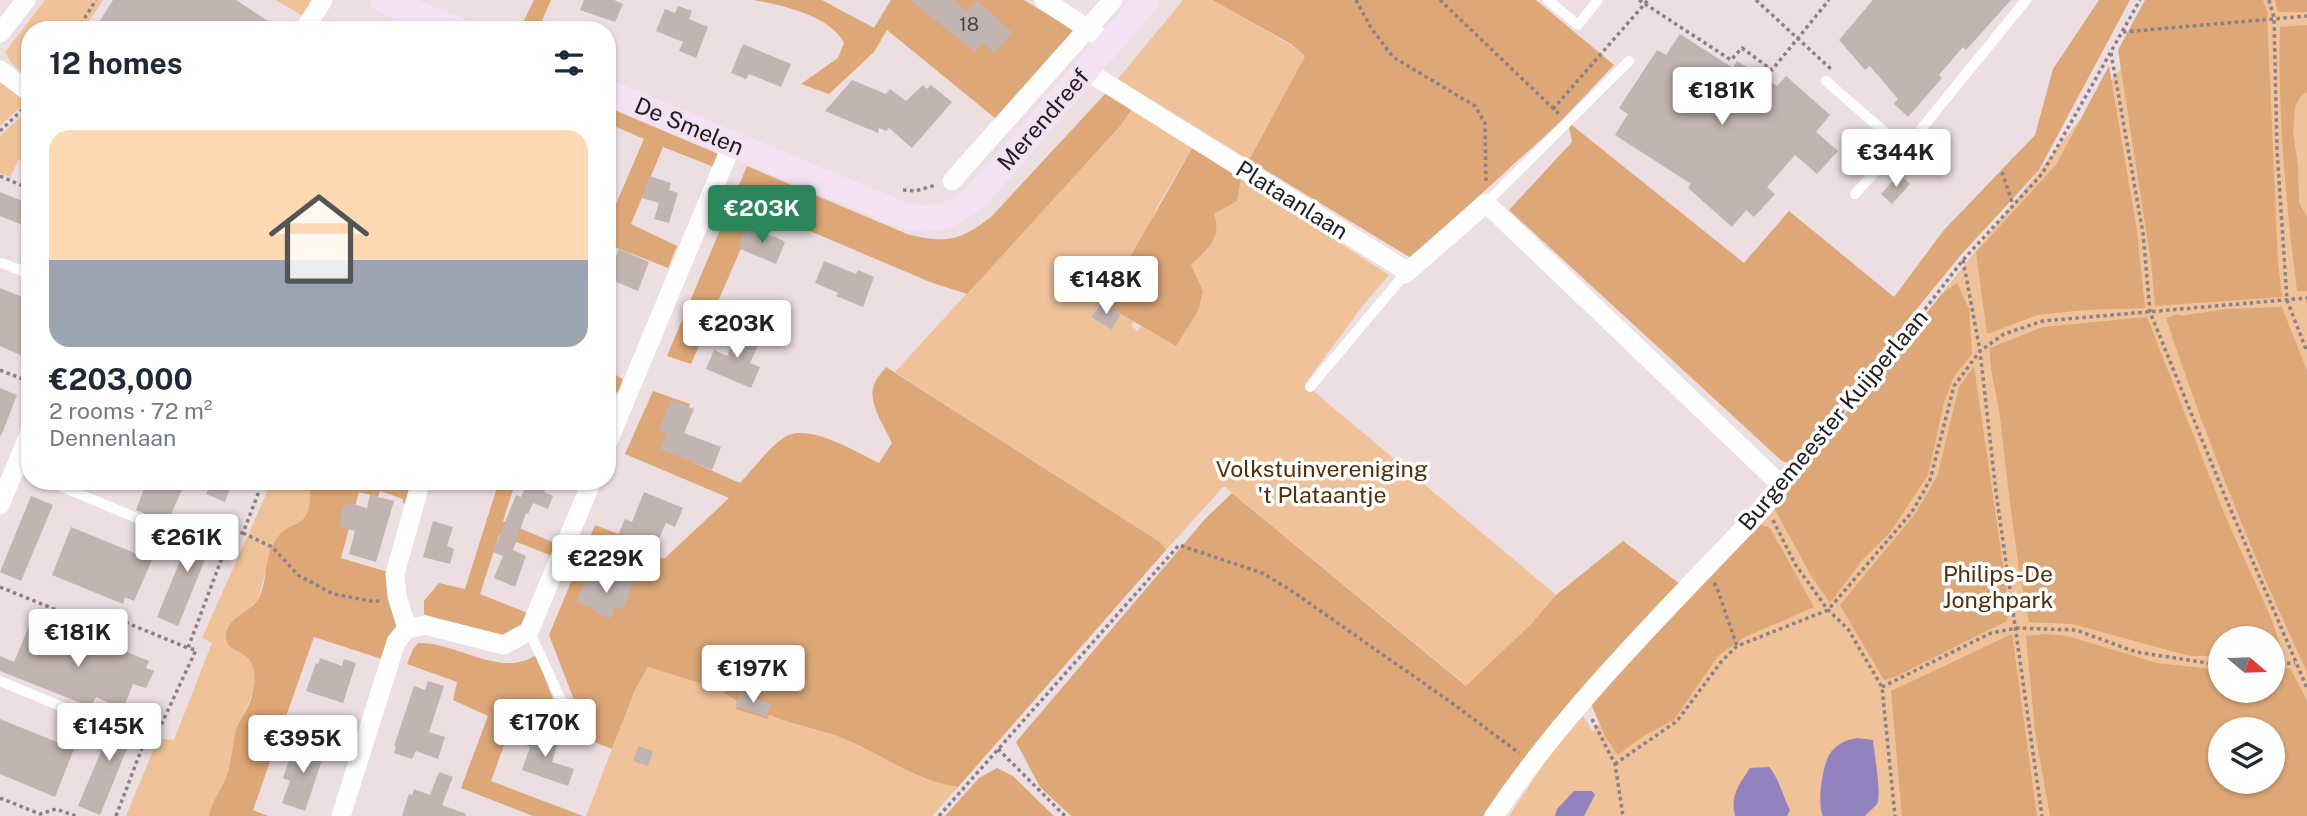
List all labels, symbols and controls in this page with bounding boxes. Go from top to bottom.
house number: 18 [959,13,979,35]
icon: filters [550,44,588,82]
text: 12 homes [49,45,183,81]
street label: Merendreef [991,63,1094,176]
pin: €181K [1673,68,1771,127]
text: €181K [1689,76,1755,103]
street label: De Smelen [631,91,748,160]
pin: €344K [1847,130,1945,189]
text: €344K [1858,138,1934,165]
street label: Plataanlaan [1231,155,1353,245]
icon: home [256,176,382,302]
pin: €203K [713,186,811,245]
text: €203K [724,194,800,221]
pin: €148K [1057,256,1155,316]
text: €148K [1070,265,1142,292]
pin: €203K [688,300,786,360]
street label: Burgemeester Kuijperlaan [1732,304,1933,535]
text: €203K [699,309,775,336]
text: €203,000 [49,361,193,397]
text: 2 rooms · 72 m² [49,397,212,424]
text: Dennenlaan [49,424,176,451]
park label: Volkstuinvereniging 't Plataantje [1216,455,1428,508]
pin: €261K [138,514,236,574]
text: €261K [151,523,223,550]
pin: €229K [557,536,655,595]
text: €229K [568,544,644,571]
park label: Philips-De Jonghpark [1943,560,2054,613]
pin: €181K [29,610,127,669]
text: €181K [45,618,111,645]
north arrow [2208,626,2286,704]
map controls [2208,626,2285,794]
pin: €197K [704,646,802,705]
text: €197K [718,654,788,681]
pin: €170K [496,700,594,759]
pin: €145K [60,704,158,763]
text: €170K [510,708,580,735]
text: €145K [73,712,145,739]
pin: €395K [254,716,352,775]
button: layers [2208,717,2285,794]
text: €395K [264,724,342,751]

